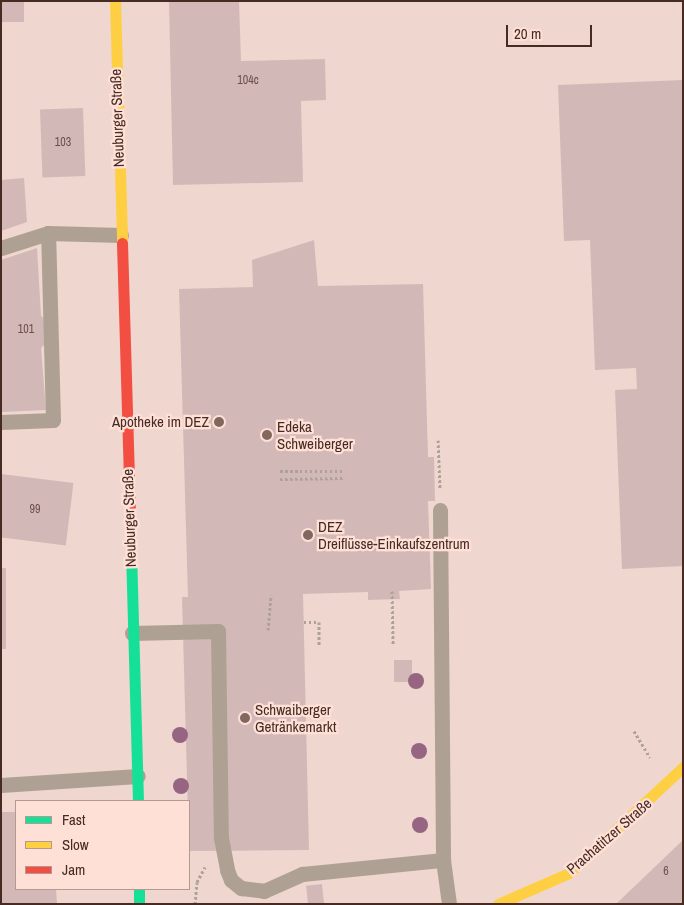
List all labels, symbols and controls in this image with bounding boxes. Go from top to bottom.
scale bar [509,15,595,47]
text: 20 m [514,23,541,44]
street label: Neuburger Straße [106,68,128,168]
house number: 104c [237,74,259,88]
house number: 103 [55,136,71,150]
house number: 101 [18,323,34,337]
place label: Apotheke im DEZ [112,413,209,431]
marker: Apotheke im DEZ [213,416,225,428]
place label: Edeka Schweiberger [277,417,353,452]
marker: Edeka Schweiberger [261,429,273,441]
street label: Neuburger Straße [118,468,140,568]
house number: 99 [30,503,40,517]
place label: DEZ Dreiflüsse-Einkaufszentrum [318,517,470,552]
marker: DEZ Dreiflüsse-Einkaufszentrum [302,529,314,541]
place label: Schwaiberger Getränkemarkt [255,700,336,735]
marker: Schwaiberger Getränkemarkt [239,712,251,724]
street label: Prachatitzer Straße [563,794,655,878]
legend [15,800,190,890]
text: Fast [62,809,85,830]
text: Slow [62,834,89,855]
text: Jam [62,859,85,880]
house number: 6 [663,865,669,879]

